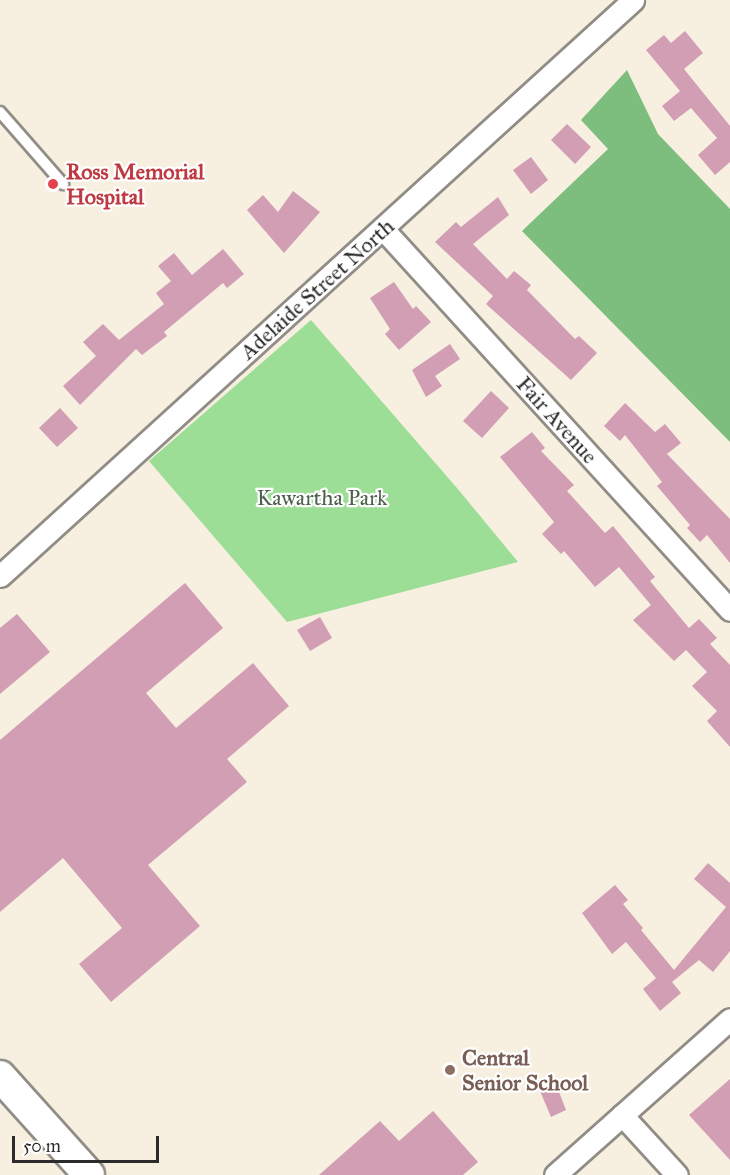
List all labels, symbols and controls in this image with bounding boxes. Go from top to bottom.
place label: Ross Memorial Hospital [66,158,204,210]
marker: Ross Memorial Hospital [44,175,62,193]
street label: Adelaide Street North [235,213,399,365]
street label: Fair Avenue [511,371,603,469]
park label: Kawartha Park [257,485,387,511]
place label: Central Senior School [462,1044,588,1096]
marker: Central Senior School [443,1063,457,1077]
scale bar [15,1124,162,1162]
text: 50 m [23,1135,61,1157]

